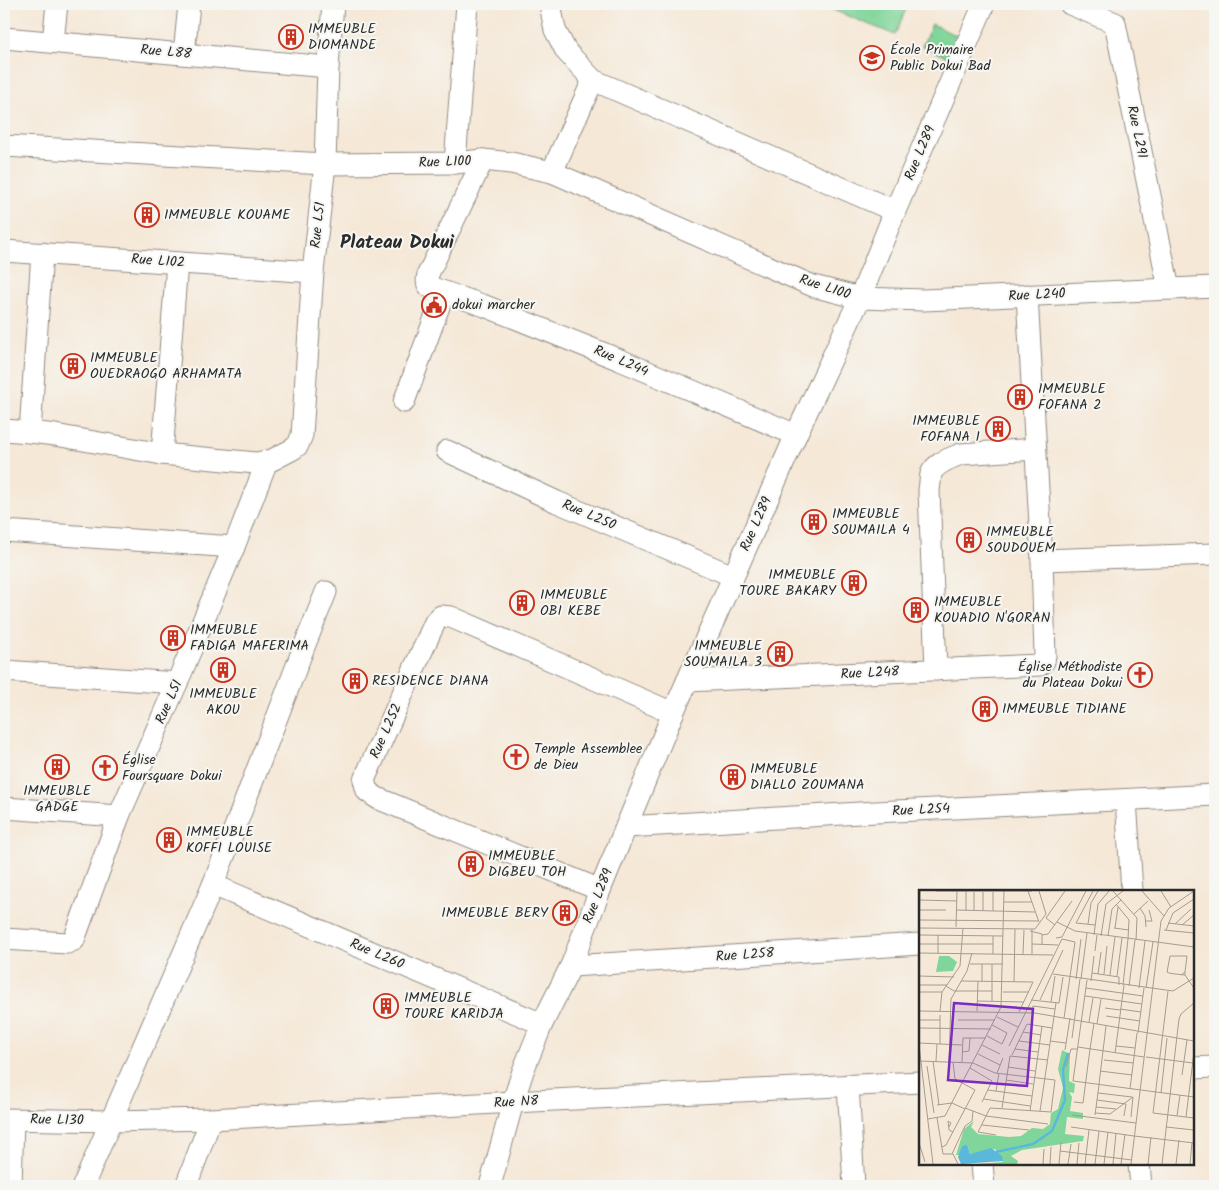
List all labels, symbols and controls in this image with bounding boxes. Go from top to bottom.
place label: IMMEUBLE DIOMANDE [308,18,377,56]
building icon: IMMEUBLE DIOMANDE [278,24,304,50]
street label: Rue L88 [139,39,193,65]
place label: École Primaire Public Dokui Bad [890,39,991,77]
school or university icon: École Primaire Public Dokui Bad [859,45,885,71]
street label: Rue L291 [1121,103,1153,161]
street label: Rue L289 [899,122,941,184]
street label: Rue L100 [418,150,472,174]
street label: Rue L51 [305,201,331,249]
building icon: IMMEUBLE KOUAME [134,202,160,228]
place label: IMMEUBLE KOUAME [164,204,291,226]
district label: Plateau Dokui [340,228,455,258]
street label: Rue L102 [130,248,186,274]
street label: Rue L100 [796,268,854,306]
street label: Rue L240 [1008,283,1066,307]
public building icon: dokui marcher [421,292,447,318]
place label: dokui marcher [452,294,536,316]
street label: Rue L244 [590,340,652,383]
place label: IMMEUBLE OUEDRAOGO ARHAMATA [90,347,242,385]
building icon: IMMEUBLE OUEDRAOGO ARHAMATA [60,353,86,379]
place label: IMMEUBLE FOFANA 2 [1038,378,1107,416]
building icon: IMMEUBLE FOFANA 2 [1007,384,1033,410]
place label: IMMEUBLE FOFANA 1 [912,410,981,448]
building icon: IMMEUBLE FOFANA 1 [985,416,1011,442]
street label: Rue L289 [734,493,778,555]
street label: Rue L250 [558,494,620,536]
place label: IMMEUBLE SOUMAILA 4 [832,503,910,541]
building icon: IMMEUBLE SOUMAILA 4 [801,509,827,535]
place label: IMMEUBLE SOUDOUEM [986,521,1056,559]
building icon: IMMEUBLE SOUDOUEM [956,527,982,553]
place label: IMMEUBLE TOURE BAKARY [739,564,837,602]
building icon: IMMEUBLE TOURE BAKARY [841,570,867,596]
place label: IMMEUBLE OBI KEBE [540,584,609,622]
building icon: IMMEUBLE OBI KEBE [509,590,535,616]
place label: IMMEUBLE KOUADIO N'GORAN [934,591,1051,629]
building icon: IMMEUBLE KOUADIO N'GORAN [903,597,929,623]
place label: IMMEUBLE FADIGA MAFERIMA [190,619,309,657]
building icon: IMMEUBLE FADIGA MAFERIMA [160,625,186,651]
place label: IMMEUBLE SOUMAILA 3 [684,635,763,673]
building icon: IMMEUBLE SOUMAILA 3 [767,641,793,667]
place label: Église Méthodiste du Plateau Dokui [1018,656,1123,694]
building icon: IMMEUBLE AKOU [210,657,236,683]
street label: Rue L248 [840,660,900,686]
church icon: Église Méthodiste du Plateau Dokui [1127,662,1153,688]
building icon: RESIDENCE DIANA [342,668,368,694]
place label: RESIDENCE DIANA [372,670,489,692]
street label: Rue L51 [150,676,188,728]
place label: IMMEUBLE AKOU [189,683,258,721]
building icon: IMMEUBLE TIDIANE [972,696,998,722]
place label: IMMEUBLE TIDIANE [1002,698,1128,720]
street label: Rue L252 [364,700,408,762]
place label: Temple Assemblee de Dieu [534,738,643,776]
church icon: Temple Assemblee de Dieu [503,744,529,770]
place label: Église Foursquare Dokui [122,749,222,787]
building icon: IMMEUBLE GADGE [44,754,70,780]
church icon: Église Foursquare Dokui [92,755,118,781]
place label: IMMEUBLE DIALLO ZOUMANA [750,758,865,796]
building icon: IMMEUBLE DIALLO ZOUMANA [720,764,746,790]
place label: IMMEUBLE GADGE [23,780,92,818]
street label: Rue L254 [892,797,951,822]
place label: IMMEUBLE KOFFI LOUISE [186,821,273,859]
building icon: IMMEUBLE KOFFI LOUISE [156,827,182,853]
place label: IMMEUBLE DIGBEU TOH [488,845,566,883]
building icon: IMMEUBLE DIGBEU TOH [458,851,484,877]
street label: Rue L289 [577,865,619,927]
inset map [919,890,1194,1165]
building icon: IMMEUBLE BERY [552,900,578,926]
place label: IMMEUBLE BERY [441,902,549,924]
street label: Rue L260 [346,933,408,975]
street label: Rue L258 [715,942,776,968]
place label: IMMEUBLE TOURE KARIDJA [404,987,504,1025]
building icon: IMMEUBLE TOURE KARIDJA [373,993,399,1019]
street label: Rue N8 [493,1090,539,1114]
street label: Rue L130 [30,1109,84,1131]

